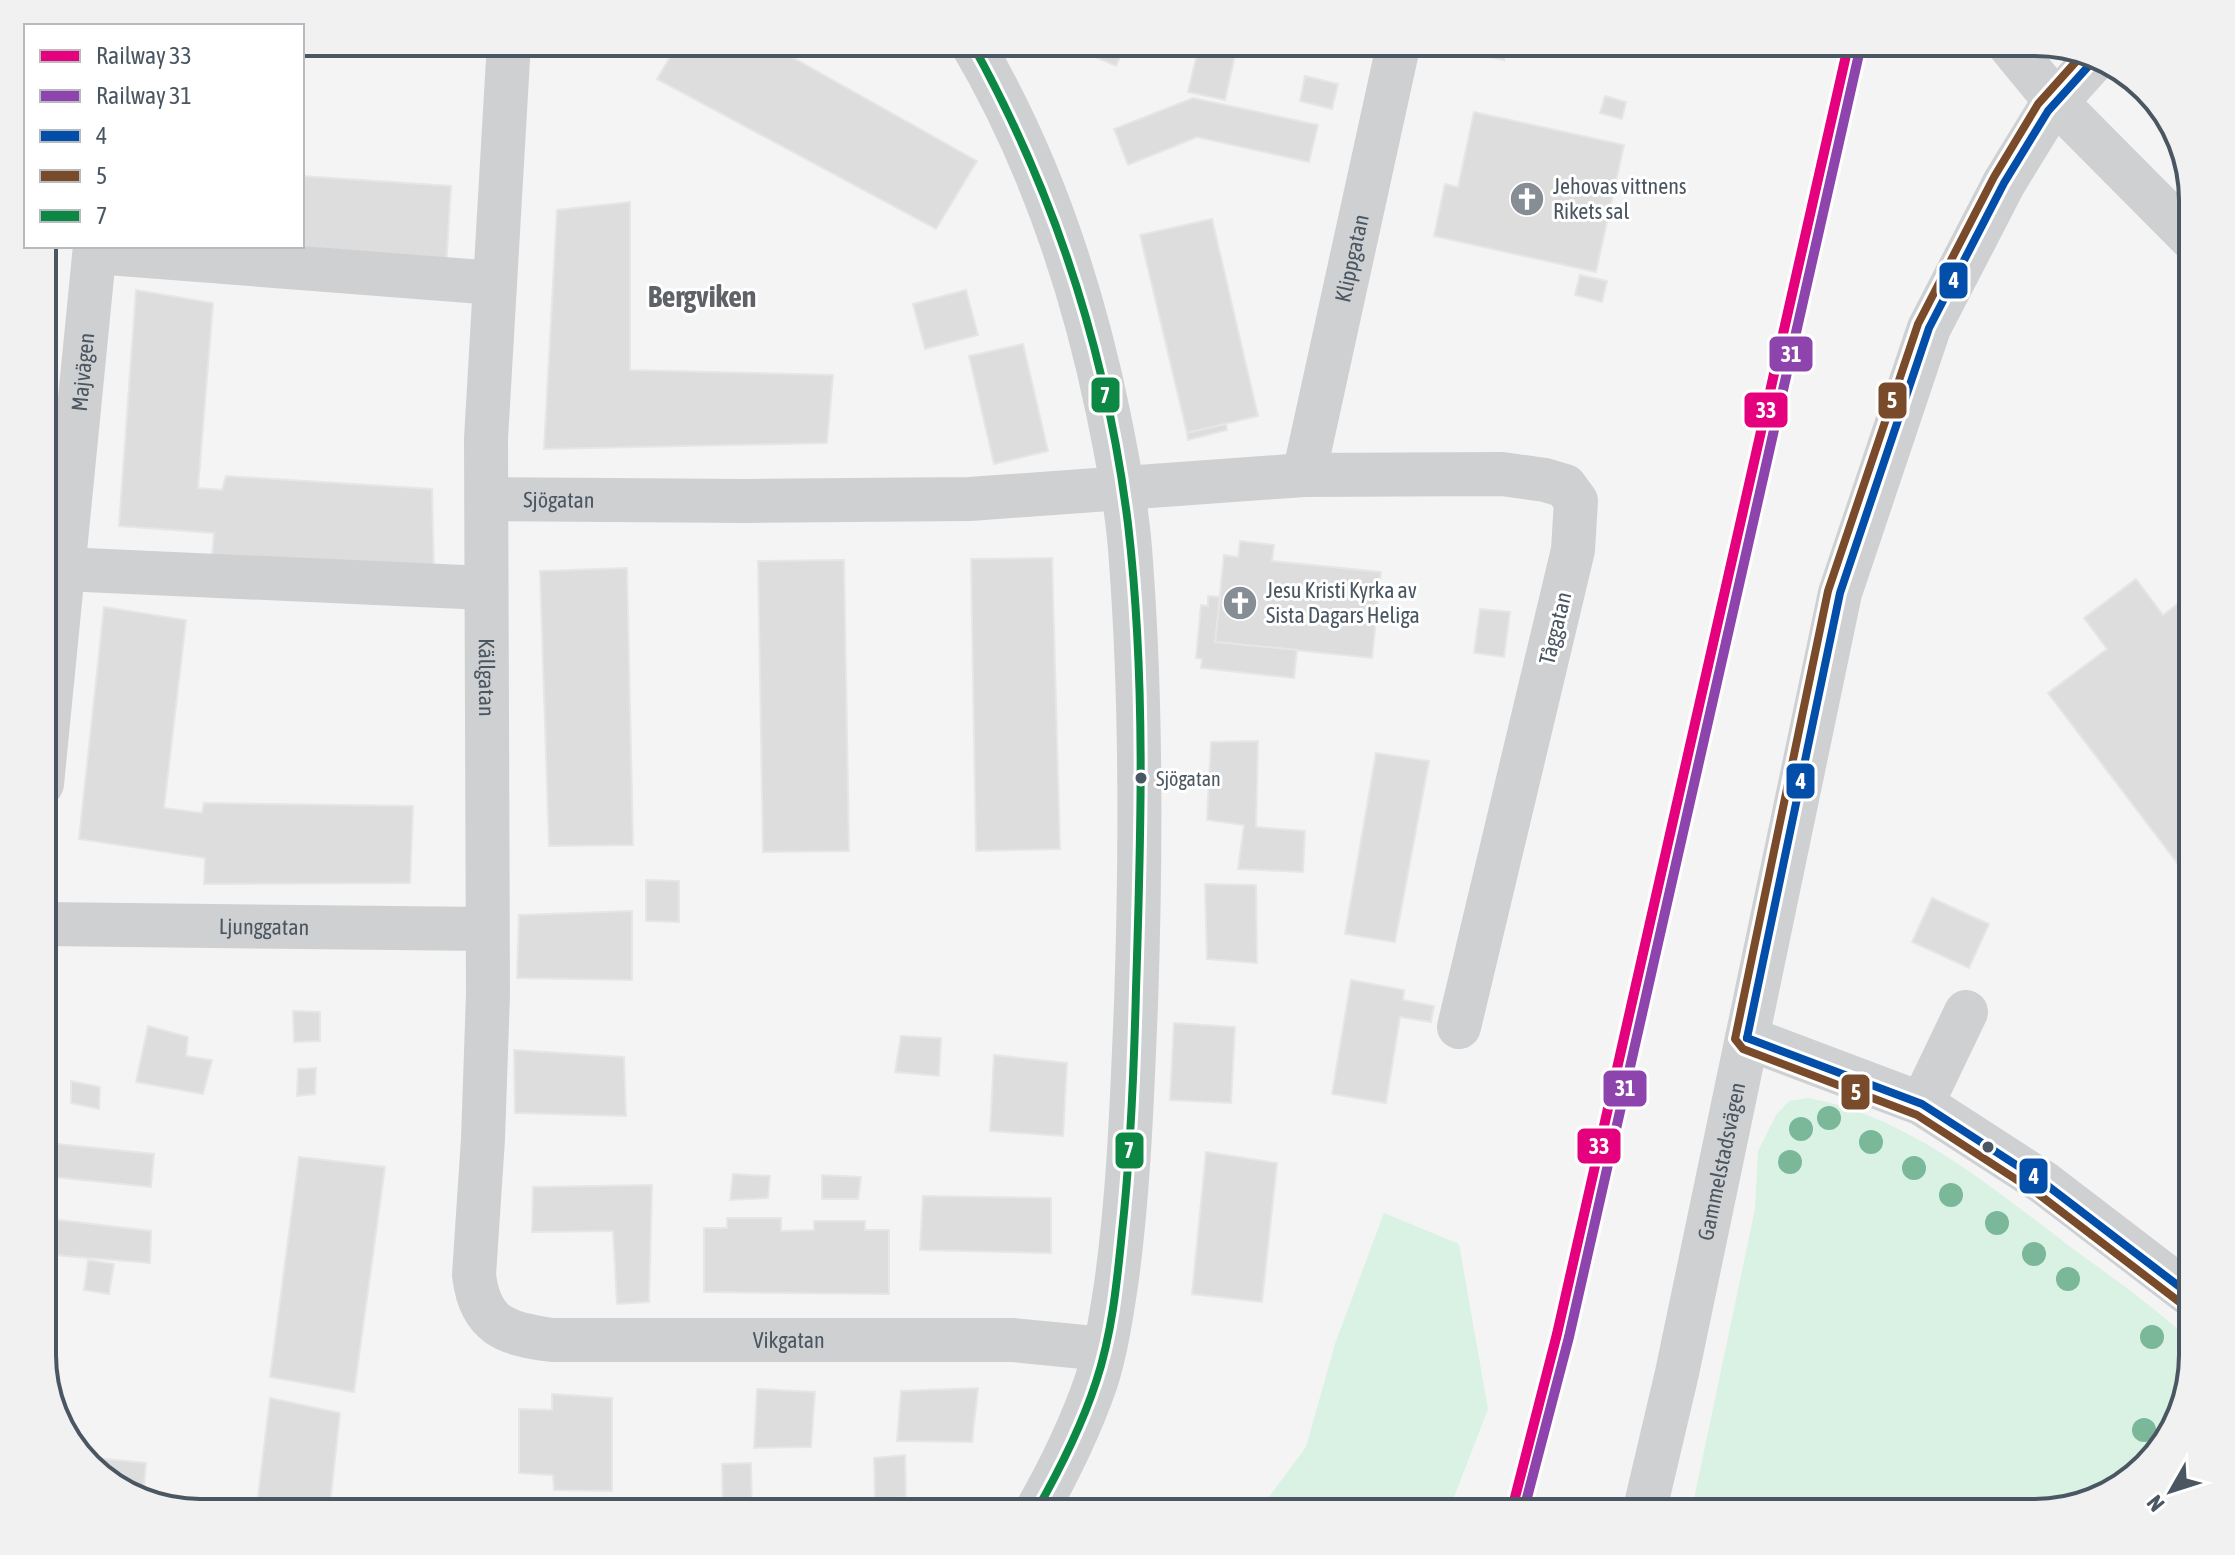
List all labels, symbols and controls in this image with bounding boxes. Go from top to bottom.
legend [24,24,304,248]
text: Railway 33 [96,42,192,69]
text: Railway 31 [96,82,192,109]
text: 4 [96,122,107,149]
text: 5 [96,162,107,189]
place label: Jehovas vittnens Rikets sal [1553,173,1687,224]
church icon: Jehovas vittnens Rikets sal [1508,180,1546,218]
text: 7 [96,202,107,229]
street label: Klippgatan [1329,212,1374,304]
line badge: 4 [1938,261,1969,300]
text: 4 [1948,267,1959,293]
district label: Bergviken [648,279,756,313]
street label: Majvägen [66,331,99,413]
line badge: 31 [1768,335,1814,373]
text: 31 [1781,341,1801,367]
line badge: 7 [1090,376,1121,414]
line badge: 5 [1877,381,1908,420]
text: 7 [1100,382,1110,408]
text: 5 [1887,387,1897,413]
line badge: 33 [1743,391,1789,429]
text: 33 [1756,397,1776,423]
street label: Sjögatan [523,486,595,513]
place label: Jesu Kristi Kyrka av Sista Dagars Heliga [1266,577,1420,628]
church icon: Jesu Kristi Kyrka av Sista Dagars Heliga [1221,584,1259,622]
street label: Tåggatan [1533,589,1577,667]
street label: Källgatan [474,638,500,717]
line badge: 4 [1785,762,1816,800]
place label: Sjögatan [1156,767,1221,790]
text: 4 [1795,768,1806,794]
marker: Sjögatan [1133,770,1149,786]
street label: Ljunggatan [219,913,309,940]
line badge: 31 [1602,1069,1648,1108]
line badge: 5 [1840,1073,1871,1111]
text: 31 [1615,1075,1635,1101]
text: 5 [1851,1079,1861,1105]
street label: Gammelstadsvägen [1692,1080,1750,1243]
line badge: 33 [1576,1127,1622,1165]
line badge: 7 [1114,1131,1145,1170]
text: 33 [1589,1133,1609,1159]
text: 7 [1124,1137,1134,1163]
unlabelled marker [1980,1139,1996,1155]
line badge: 4 [2018,1157,2049,1195]
text: 4 [2028,1163,2039,1189]
street label: Vikgatan [753,1327,825,1353]
north arrow [2131,1451,2211,1531]
text: N [2141,1490,2170,1517]

